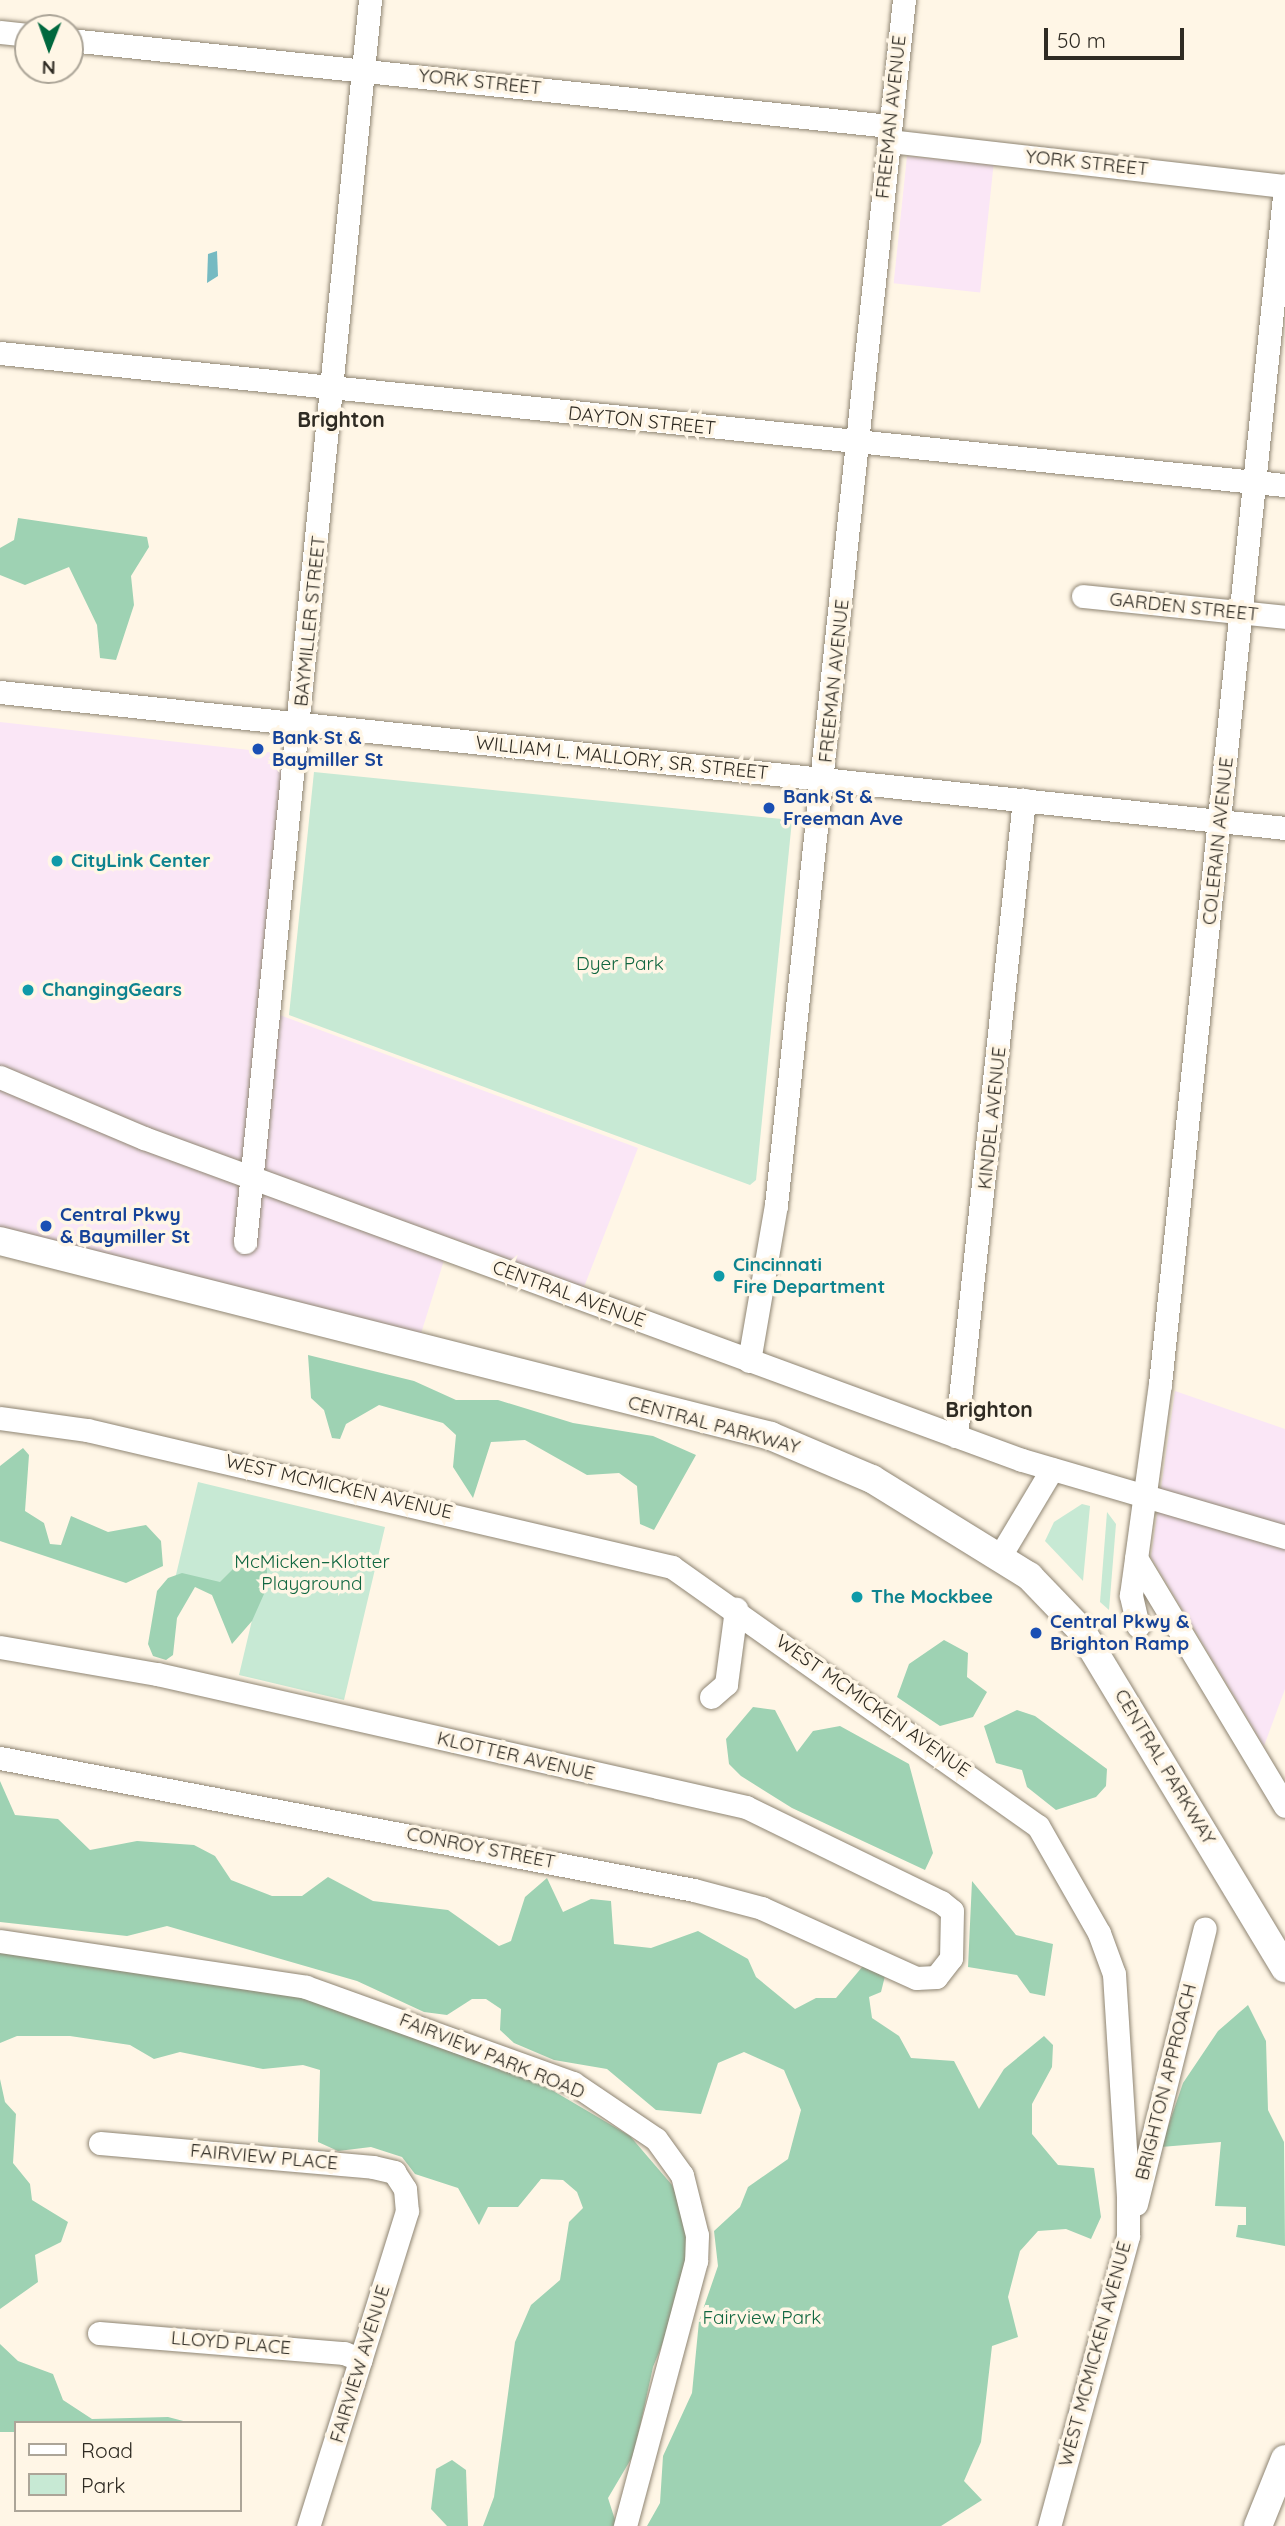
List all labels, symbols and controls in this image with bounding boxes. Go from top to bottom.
north arrow [14,14,84,84]
scale bar [1047,14,1187,58]
text: 50 m [1057,27,1106,53]
street label: FREEMAN AVENUE [871,34,911,200]
text: N [41,56,56,80]
street label: YORK STREET [417,64,543,100]
street label: YORK STREET [1024,145,1150,181]
street label: DAYTON STREET [567,402,717,440]
district label: Brighton [297,406,385,432]
street label: BAYMILLER STREET [290,534,330,708]
street label: GARDEN STREET [1108,588,1260,626]
street label: FREEMAN AVENUE [814,598,854,764]
place label: Bank St & Baymiller St [272,727,383,771]
street label: WILLIAM L. MALLORY, SR. STREET [474,731,770,785]
marker: Bank St & Baymiller St [250,741,266,757]
street label: COLERAIN AVENUE [1198,756,1238,926]
place label: Bank St & Freeman Ave [783,786,903,830]
marker: Bank St & Freeman Ave [761,800,777,816]
place label: CityLink Center [71,850,211,872]
marker: CityLink Center [49,853,65,869]
park label: Dyer Park [576,953,664,975]
place label: ChangingGears [42,979,182,1001]
marker: ChangingGears [20,982,36,998]
street label: KINDEL AVENUE [973,1046,1011,1190]
place label: Central Pkwy & Baymiller St [60,1204,190,1248]
marker: Central Pkwy & Baymiller St [38,1218,54,1234]
place label: Cincinnati Fire Department [733,1254,885,1298]
street label: CENTRAL AVENUE [489,1256,649,1332]
marker: Cincinnati Fire Department [711,1268,727,1284]
street label: CENTRAL PARKWAY [625,1391,803,1459]
district label: Brighton [945,1396,1033,1422]
street label: WEST MCMICKEN AVENUE [223,1450,455,1524]
park label: McMicken–Klotter Playground [234,1551,390,1595]
place label: The Mockbee [871,1586,993,1608]
marker: The Mockbee [849,1589,865,1605]
place label: Central Pkwy & Brighton Ramp [1050,1611,1189,1655]
marker: Central Pkwy & Brighton Ramp [1028,1625,1044,1641]
street label: WEST MCMICKEN AVENUE [771,1630,975,1782]
street label: CENTRAL PARKWAY [1110,1685,1220,1849]
street label: KLOTTER AVENUE [435,1727,597,1785]
street label: CONROY STREET [405,1822,557,1874]
street label: BRIGHTON APPROACH [1131,1981,1201,2183]
street label: FAIRVIEW PARK ROAD [396,2008,588,2104]
street label: FAIRVIEW PLACE [189,2139,339,2175]
street label: WEST MCMICKEN AVENUE [1054,2239,1136,2469]
street label: FAIRVIEW AVENUE [325,2282,395,2446]
park label: Fairview Park [703,2307,821,2329]
street label: LLOYD PLACE [170,2326,292,2360]
legend [14,2421,242,2512]
text: Road [81,2437,133,2463]
text: Park [81,2472,125,2498]

